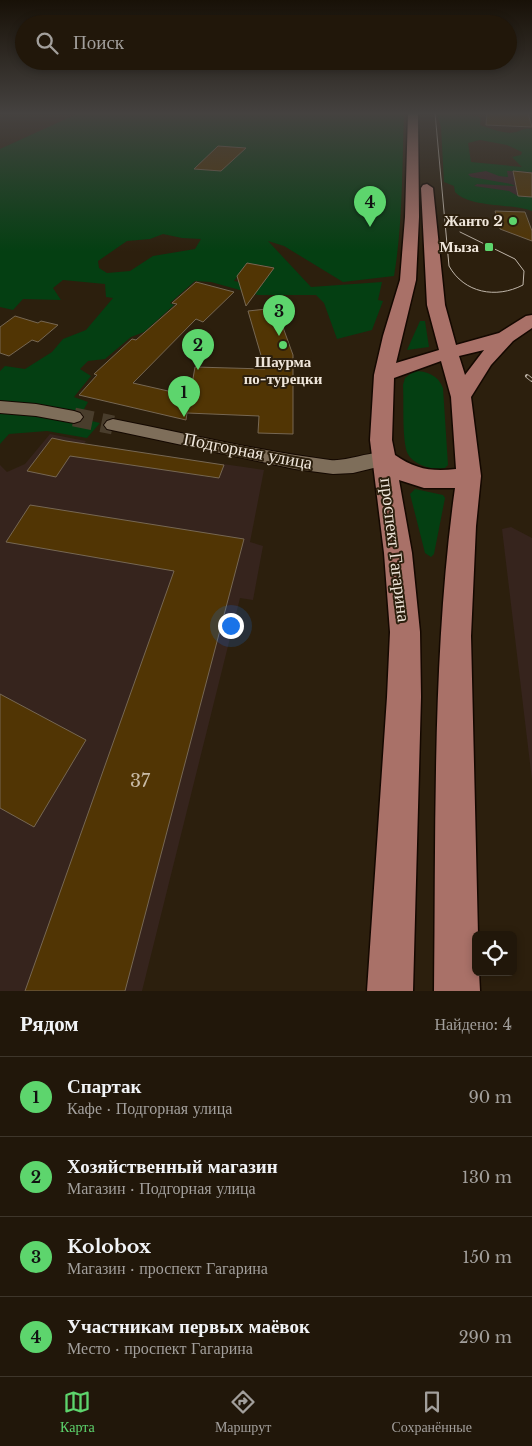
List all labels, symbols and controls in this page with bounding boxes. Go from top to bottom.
search box [15,15,517,70]
icon: search [33,29,61,57]
text: Поиск [73,31,124,54]
pin: 4 [354,186,386,227]
place label: Жанто 2 [444,211,503,230]
marker: Жанто 2 [507,215,519,227]
place label: Мыза [440,237,479,256]
marker: Мыза [483,241,495,253]
pin: 3 [263,295,295,336]
pin: 2 [182,329,214,370]
marker: Шаурма по-турецки [277,339,289,351]
place label: Шаурма по-турецки [244,352,323,388]
pin: 1 [168,376,200,417]
street label: Подгорная улица [182,428,314,474]
street label: проспект Гагарина [375,477,415,623]
your location [218,613,244,639]
house number: 37 [130,770,151,792]
map controls [472,931,517,976]
button: locate [472,931,517,976]
text: Рядом [20,1011,79,1037]
text: Найдено: 4 [434,1014,512,1034]
text: Спартак [67,1075,142,1098]
text: 1 [33,1087,39,1107]
text: 90 m [469,1087,512,1107]
text: Кафе · Подгорная улица [67,1098,232,1118]
text: Хозяйственный магазин [67,1155,278,1178]
text: 2 [31,1167,41,1187]
text: 130 m [462,1167,512,1187]
text: Магазин · Подгорная улица [67,1178,256,1198]
text: Kolobox [67,1235,151,1258]
text: 3 [31,1247,41,1267]
text: 150 m [463,1247,512,1267]
text: Магазин · проспект Гагарина [67,1258,268,1278]
text: Участникам первых маёвок [67,1315,310,1338]
text: 4 [31,1327,41,1347]
text: 290 m [459,1327,512,1347]
text: Место · проспект Гагарина [67,1338,253,1358]
tab: Карта [60,1388,95,1436]
tab: Маршрут [215,1388,271,1436]
tab: Сохранённые [391,1388,472,1436]

